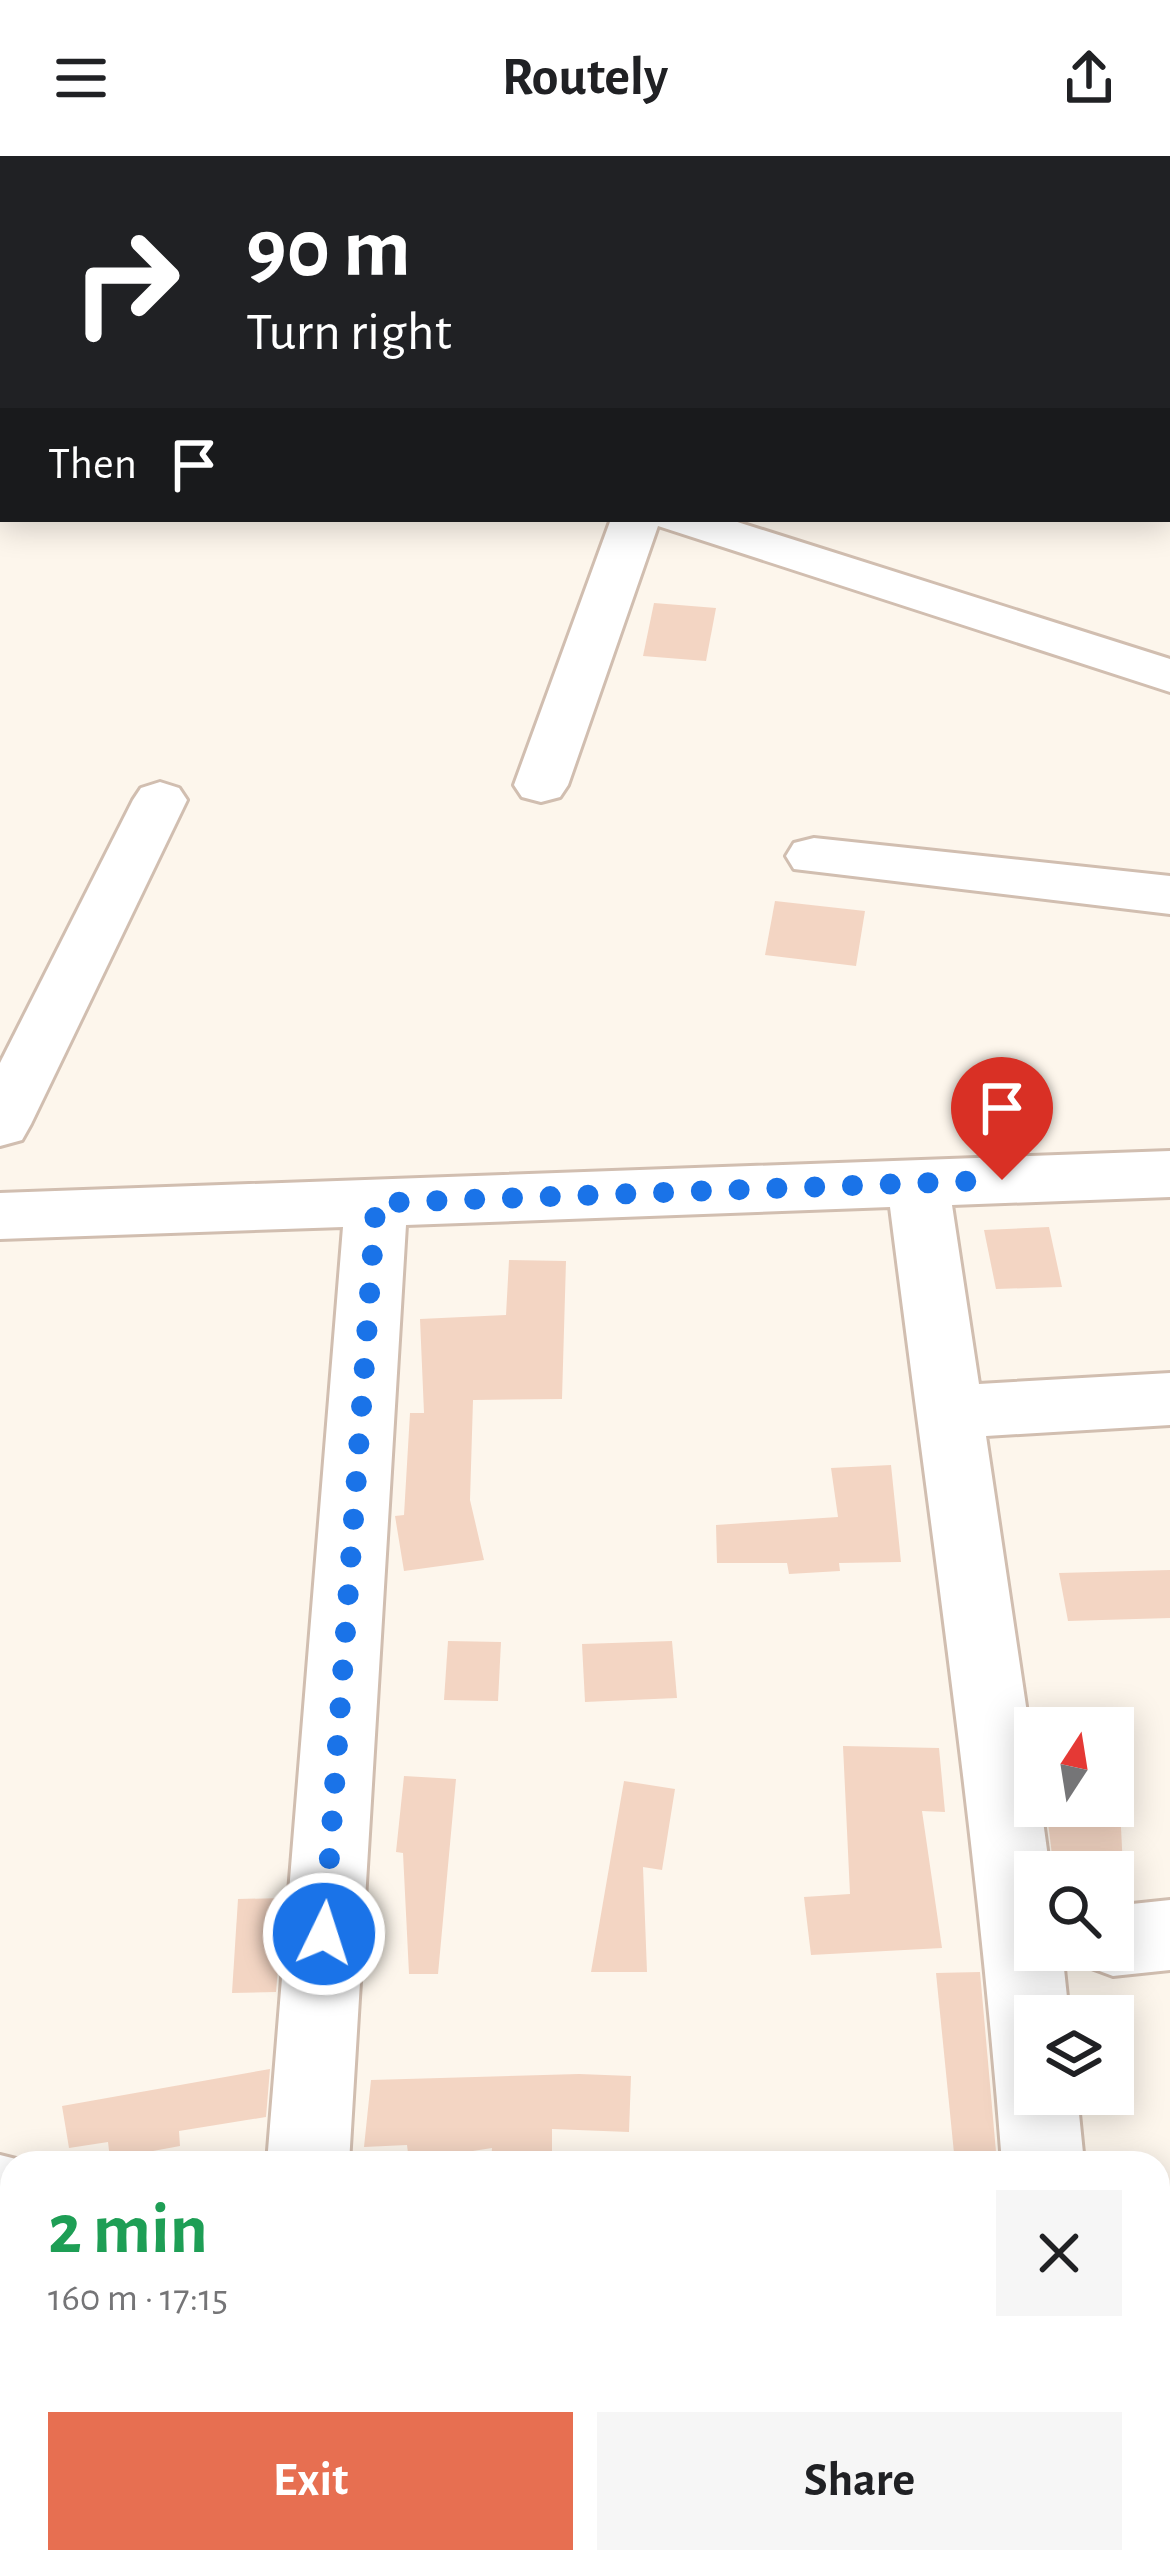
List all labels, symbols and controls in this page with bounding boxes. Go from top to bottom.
icon: menu [48,45,114,111]
icon: share [1056,45,1122,111]
text: Routely [502,51,668,105]
icon: right [48,204,204,360]
text: 90 m [246,208,411,292]
text: Turn right [246,306,452,360]
icon: arrive [161,432,227,498]
text: Then [48,442,137,487]
pin [951,1057,1053,1180]
icon: arrive [969,1075,1035,1141]
north arrow [1014,1707,1134,1827]
map controls [1014,1707,1134,2115]
button: search [1014,1851,1134,1971]
position arrow [261,1871,387,1997]
button: layers [1014,1995,1134,2115]
button: close [996,2190,1122,2316]
text: 2 min [48,2194,208,2266]
text: 160 m · 17:15 [48,2279,228,2318]
button: Exit [48,2412,573,2550]
button: Share [597,2412,1122,2550]

